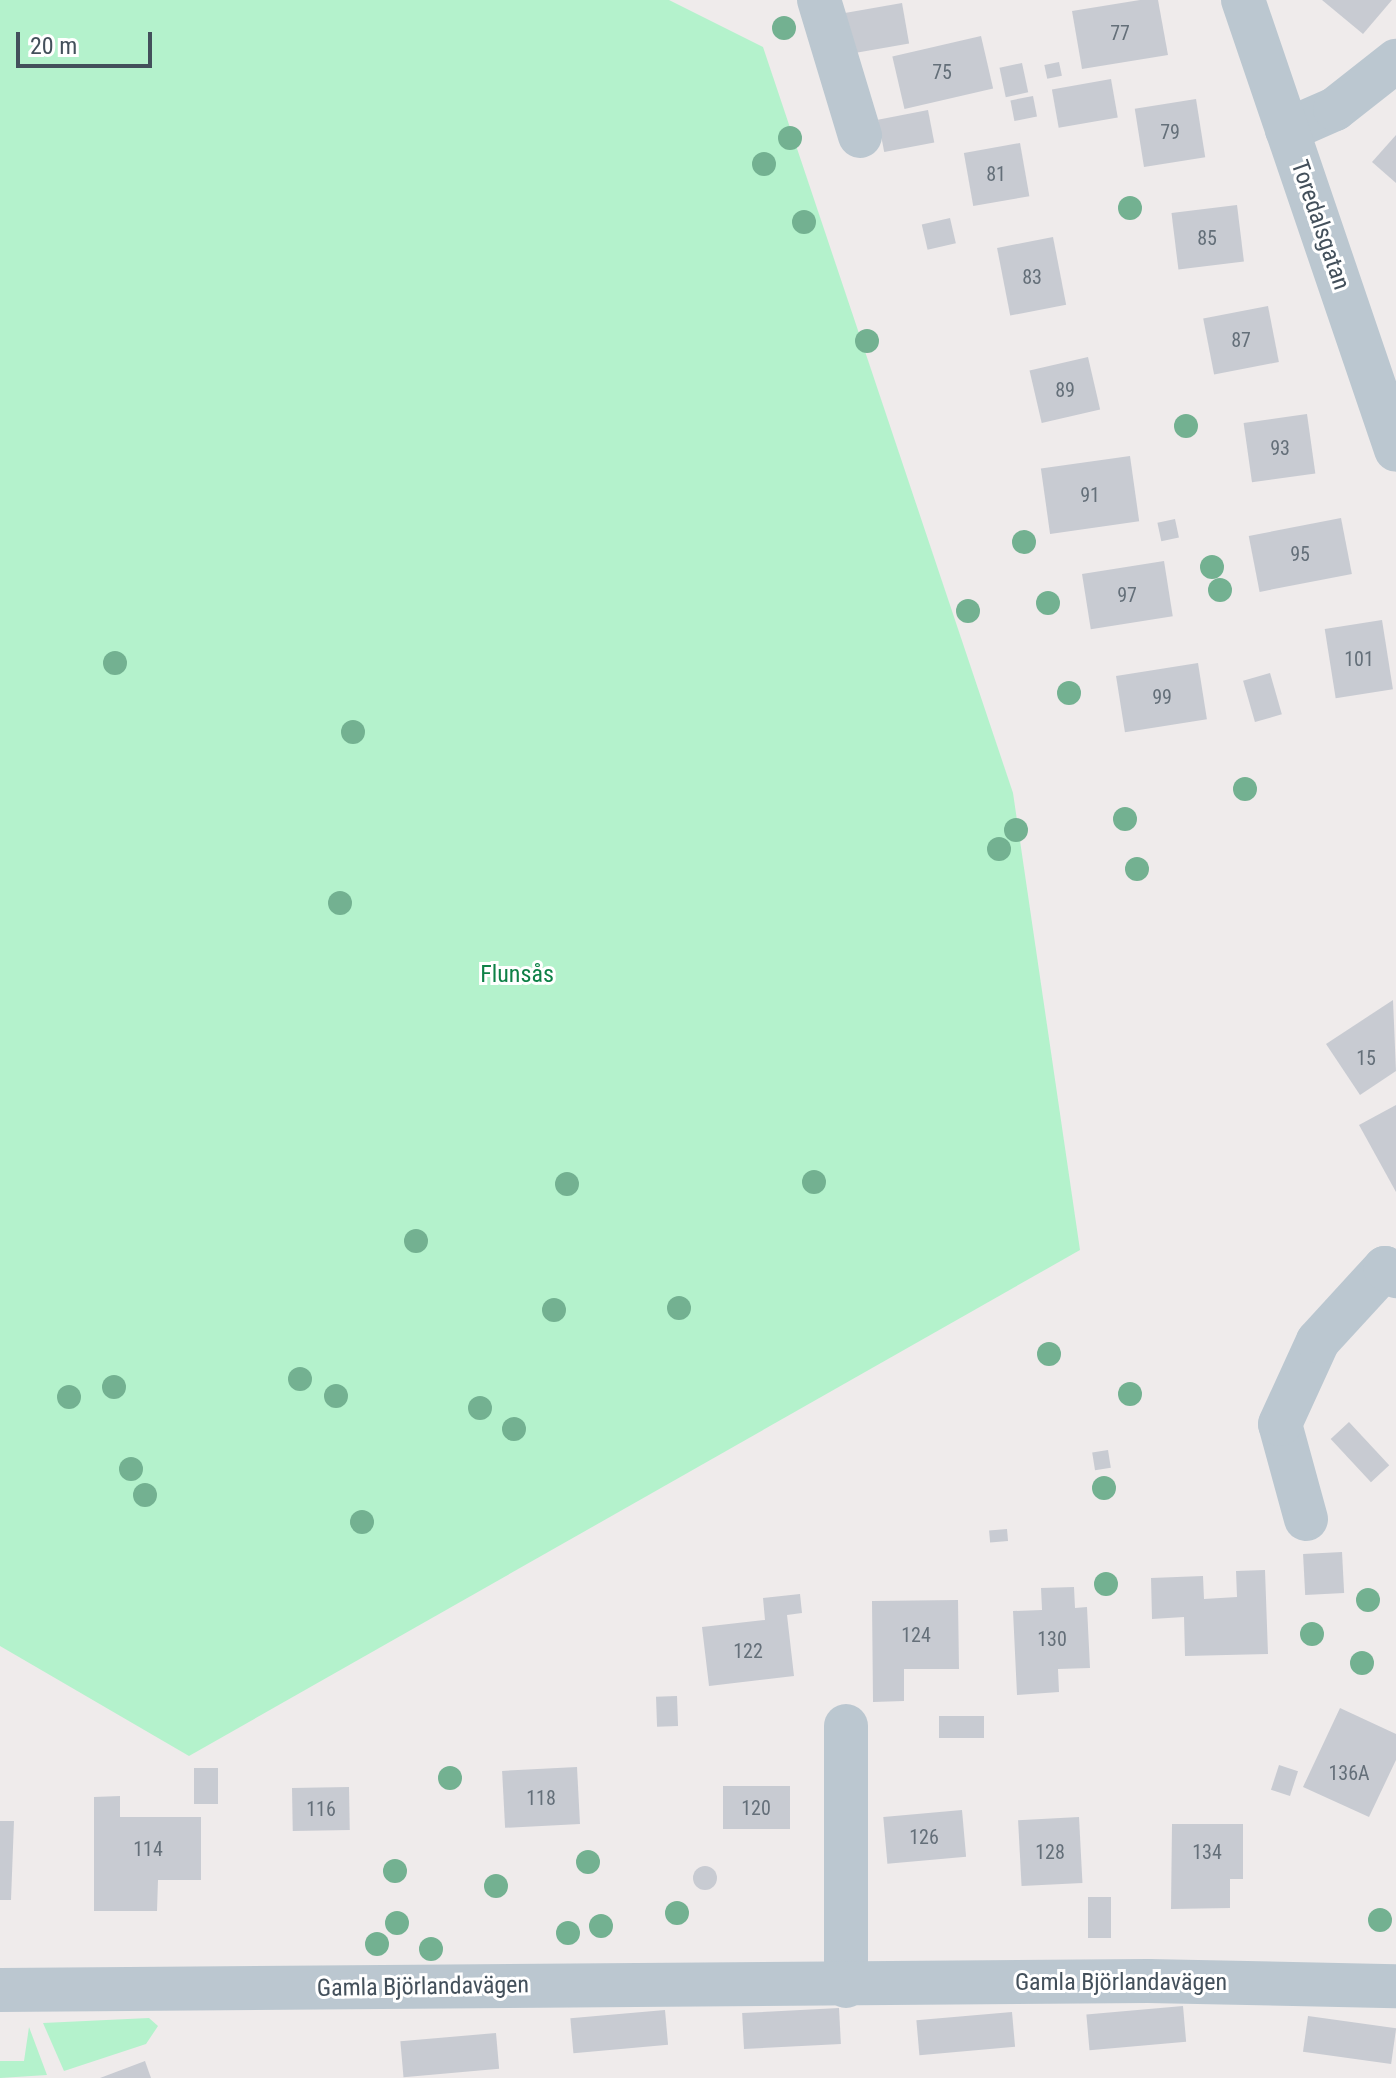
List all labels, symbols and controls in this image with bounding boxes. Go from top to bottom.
scale bar [20,16,156,66]
house number: 77 [1110,21,1130,45]
text: 20 m [30,32,77,60]
house number: 75 [932,60,952,84]
house number: 79 [1160,120,1180,144]
street label: Toredalsgatan [1284,156,1356,294]
house number: 81 [986,162,1006,186]
house number: 85 [1197,226,1217,250]
house number: 83 [1022,265,1042,289]
house number: 87 [1231,328,1251,352]
house number: 89 [1055,378,1075,402]
house number: 93 [1270,436,1290,460]
house number: 91 [1080,483,1100,507]
house number: 95 [1290,542,1310,566]
house number: 97 [1117,583,1137,607]
house number: 101 [1344,647,1374,671]
house number: 99 [1152,685,1172,709]
park label: Flunsås [480,961,554,989]
house number: 15 [1356,1046,1376,1070]
house number: 124 [901,1623,931,1647]
house number: 130 [1037,1627,1067,1651]
house number: 122 [733,1639,763,1663]
house number: 136A [1328,1761,1370,1785]
house number: 118 [526,1786,556,1810]
house number: 120 [741,1796,771,1820]
house number: 116 [306,1797,336,1821]
house number: 126 [909,1825,939,1849]
house number: 114 [133,1837,163,1861]
house number: 128 [1035,1840,1065,1864]
house number: 134 [1192,1840,1222,1864]
street label: Gamla Björlandavägen [1015,1969,1227,1997]
street label: Gamla Björlandavägen [317,1971,529,2003]

